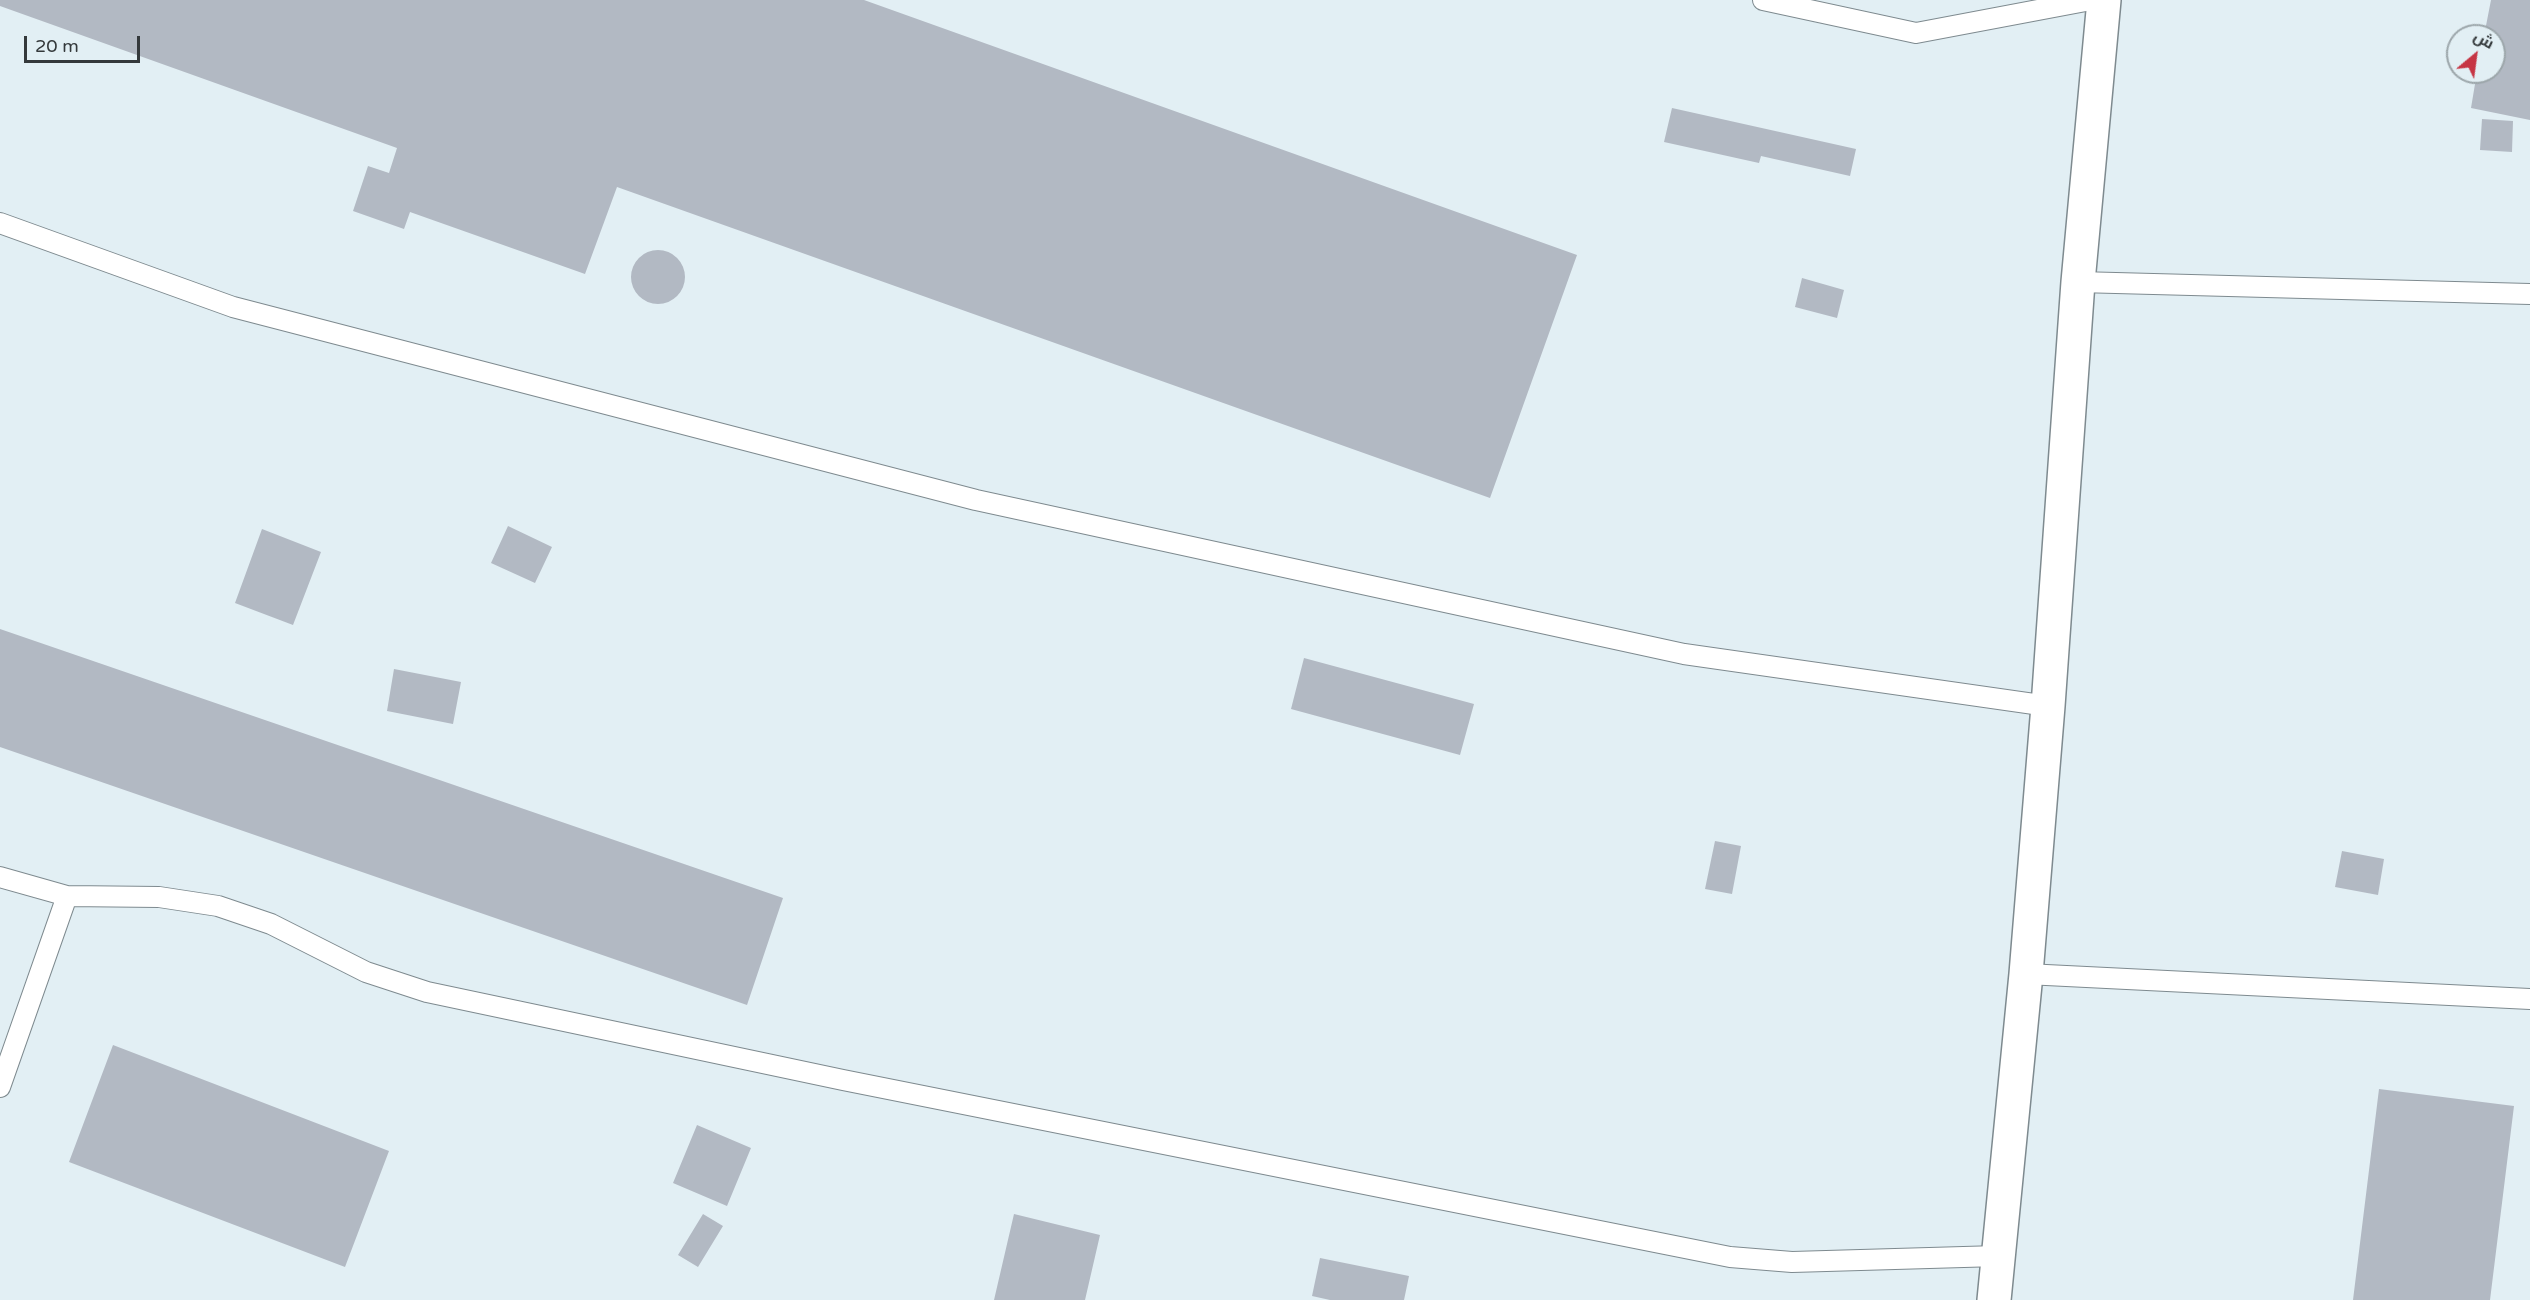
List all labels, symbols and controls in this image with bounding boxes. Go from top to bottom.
scale bar [27,24,142,62]
north arrow [2446,24,2506,84]
text: ش [2470,26,2498,54]
text: 20 m [35,35,79,57]

